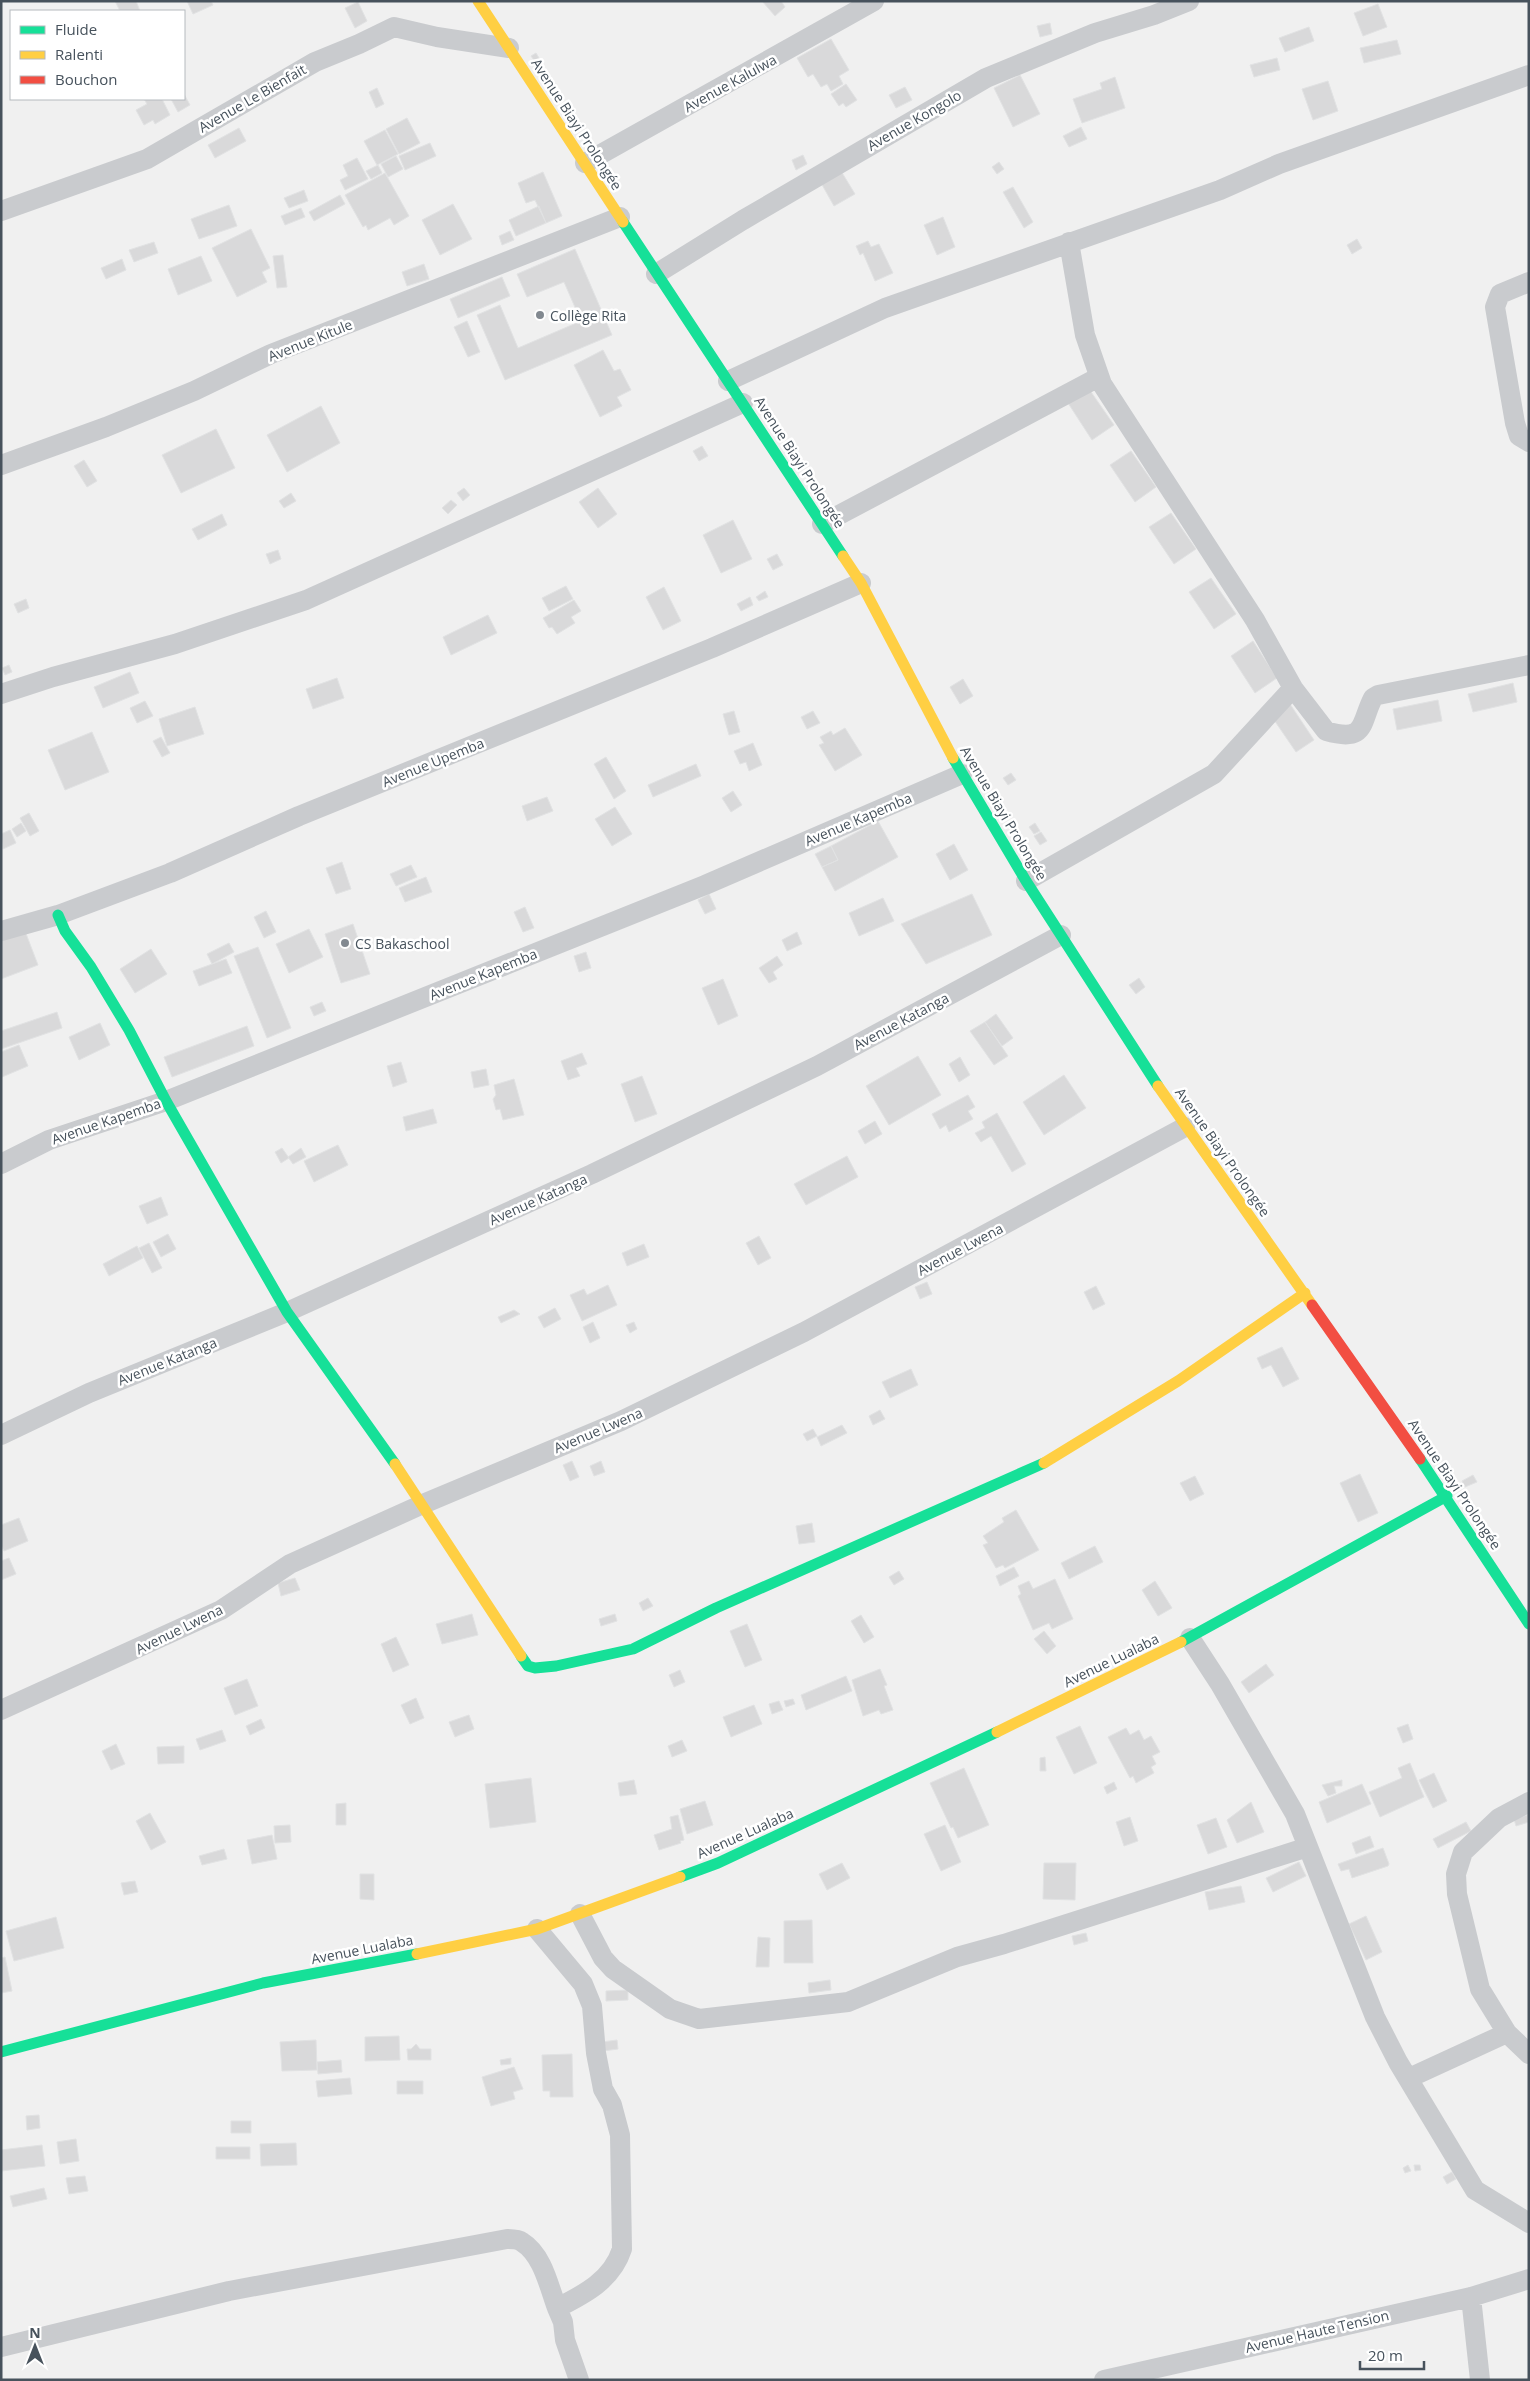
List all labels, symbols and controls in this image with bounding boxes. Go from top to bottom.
legend [10,10,185,100]
text: Fluide [55,19,97,39]
text: Ralenti [55,44,103,64]
street label: Avenue Kalulwa [680,50,780,116]
street label: Avenue Biayi Prolongée [527,55,627,194]
street label: Avenue Le Bienfait [195,59,309,137]
text: Bouchon [55,69,118,89]
street label: Avenue Kongolo [863,85,965,155]
place label: Collège Rita [550,306,626,325]
marker: Collège Rita [534,309,546,321]
street label: Avenue Kitule [265,314,355,366]
street label: Avenue Biayi Prolongée [750,393,850,532]
street label: Avenue Upemba [379,733,487,791]
street label: Avenue Biayi Prolongée [956,742,1052,884]
street label: Avenue Kapemba [802,788,914,850]
place label: CS Bakaschool [355,934,449,953]
marker: CS Bakaschool [339,937,351,949]
street label: Avenue Kapemba [426,944,540,1004]
street label: Avenue Katanga [850,988,952,1054]
street label: Avenue Biayi Prolongée [1171,1084,1275,1220]
street label: Avenue Kapemba [49,1093,163,1149]
street label: Avenue Katanga [486,1169,590,1229]
street label: Avenue Lwena [914,1218,1006,1280]
street label: Avenue Katanga [115,1332,219,1390]
street label: Avenue Lwena [551,1403,645,1457]
street label: Avenue Biayi Prolongée [1404,1415,1506,1553]
street label: Avenue Lwena [132,1600,226,1658]
street label: Avenue Lualaba [1060,1629,1162,1691]
street label: Avenue Lualaba [694,1803,796,1863]
street label: Avenue Lualaba [309,1930,415,1968]
street label: Avenue Haute Tension [1243,2305,1391,2357]
north arrow [10,2321,60,2371]
text: N [29,2323,41,2342]
scale bar [1360,2338,1424,2370]
text: 20 m [1368,2345,1403,2365]

